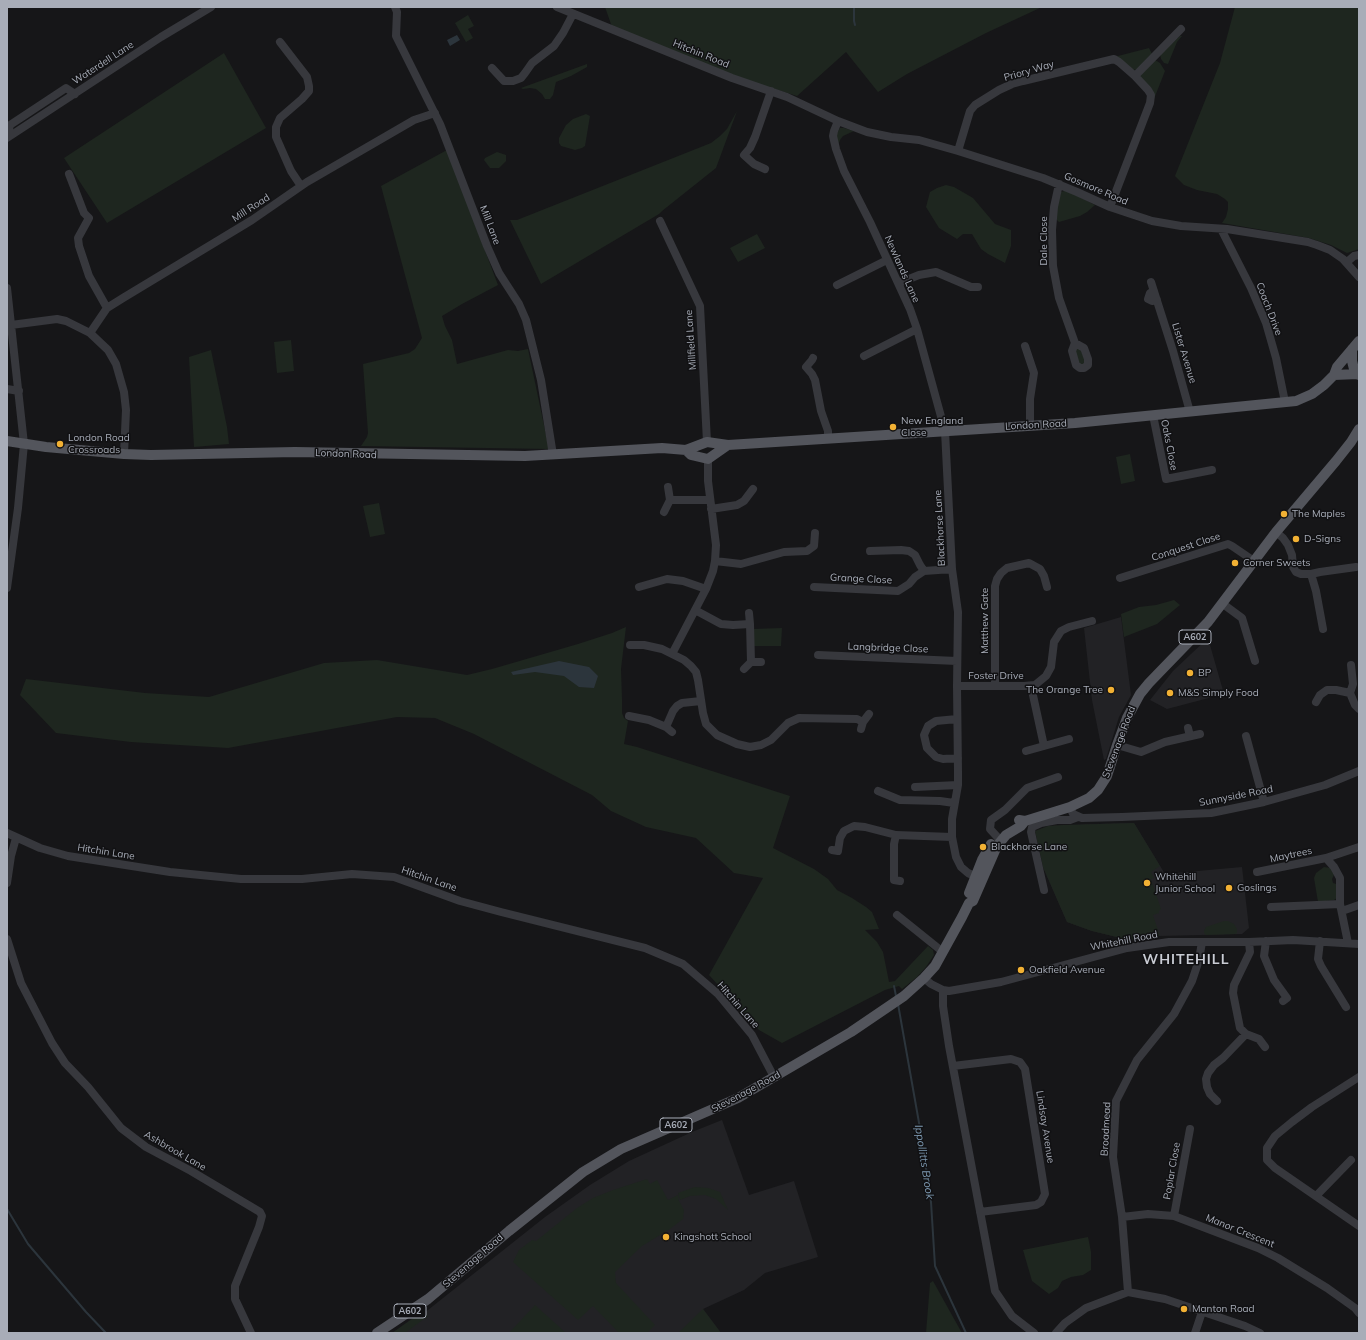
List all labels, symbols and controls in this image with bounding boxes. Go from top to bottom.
street label: Hitchin Road [671,37,731,71]
street label: Waterdell Lane [70,39,136,87]
street label: Priory Way [1002,58,1056,84]
street label: Gosmore Road [1062,170,1130,208]
street label: Mill Road [230,191,272,225]
street label: Mill Lane [477,204,503,246]
street label: Dale Close [1038,216,1050,266]
street label: Newlands Lane [882,234,922,304]
street label: Coach Drive [1253,281,1285,337]
street label: Millfield Lane [683,309,699,371]
street label: Lister Avenue [1169,321,1199,385]
place label: New England Close [901,415,963,438]
street label: London Road [1005,417,1067,433]
street label: Oaks Close [1158,418,1180,472]
marker: New England Close [888,422,898,432]
place label: London Road Crossroads [68,432,130,456]
marker: London Road Crossroads [55,439,65,449]
street label: London Road [315,447,377,461]
street label: Blackhorse Lane [932,490,948,566]
place label: The Maples [1292,508,1345,520]
marker: The Maples [1279,509,1289,519]
street label: Conquest Close [1150,530,1222,564]
place label: D-Signs [1304,533,1341,545]
marker: D-Signs [1291,534,1301,544]
place label: Corner Sweets [1243,557,1310,569]
marker: Corner Sweets [1230,558,1240,568]
street label: Grange Close [830,571,892,587]
street label: Matthew Gate [979,588,991,654]
road number: A602 [1179,630,1211,644]
street label: Langbridge Close [847,641,929,655]
place label: BP [1198,667,1211,679]
marker: BP [1185,668,1195,678]
street label: Foster Drive [968,670,1024,682]
place label: The Orange Tree [1026,684,1103,696]
marker: The Orange Tree [1106,685,1116,695]
place label: M&S Simply Food [1178,687,1259,699]
marker: M&S Simply Food [1165,688,1175,698]
street label: Stevenage Road [1100,704,1138,780]
street label: Sunnyside Road [1198,783,1274,809]
place label: Blackhorse Lane [991,841,1067,853]
street label: Hitchin Lane [76,842,136,862]
marker: Blackhorse Lane [978,842,988,852]
street label: Maytrees [1269,845,1313,865]
street label: Hitchin Lane [400,864,458,894]
place label: Whitehill Junior School [1155,871,1215,894]
marker: Whitehill Junior School [1142,878,1152,888]
place label: Goslings [1237,882,1277,894]
marker: Goslings [1224,883,1234,893]
street label: Whitehill Road [1089,929,1159,953]
district label: WHITEHILL [1143,952,1229,968]
place label: Oakfield Avenue [1029,964,1105,976]
marker: Oakfield Avenue [1016,965,1026,975]
street label: Hitchin Lane [714,979,762,1031]
street label: Stevenage Road [710,1069,782,1115]
street label: Lindsay Avenue [1033,1090,1057,1164]
street label: Broadmead [1099,1102,1113,1156]
road number: A602 [660,1118,692,1132]
water label: Ippollitts Brook [912,1124,936,1200]
street label: Ashbrook Lane [142,1128,208,1174]
street label: Poplar Close [1161,1141,1183,1201]
street label: Manor Crescent [1204,1212,1276,1250]
street label: Stevenage Road [440,1231,506,1291]
place label: Kingshott School [674,1231,751,1243]
marker: Kingshott School [661,1232,671,1242]
place label: Manton Road [1192,1303,1255,1315]
road number: A602 [394,1304,426,1318]
marker: Manton Road [1179,1304,1189,1314]

